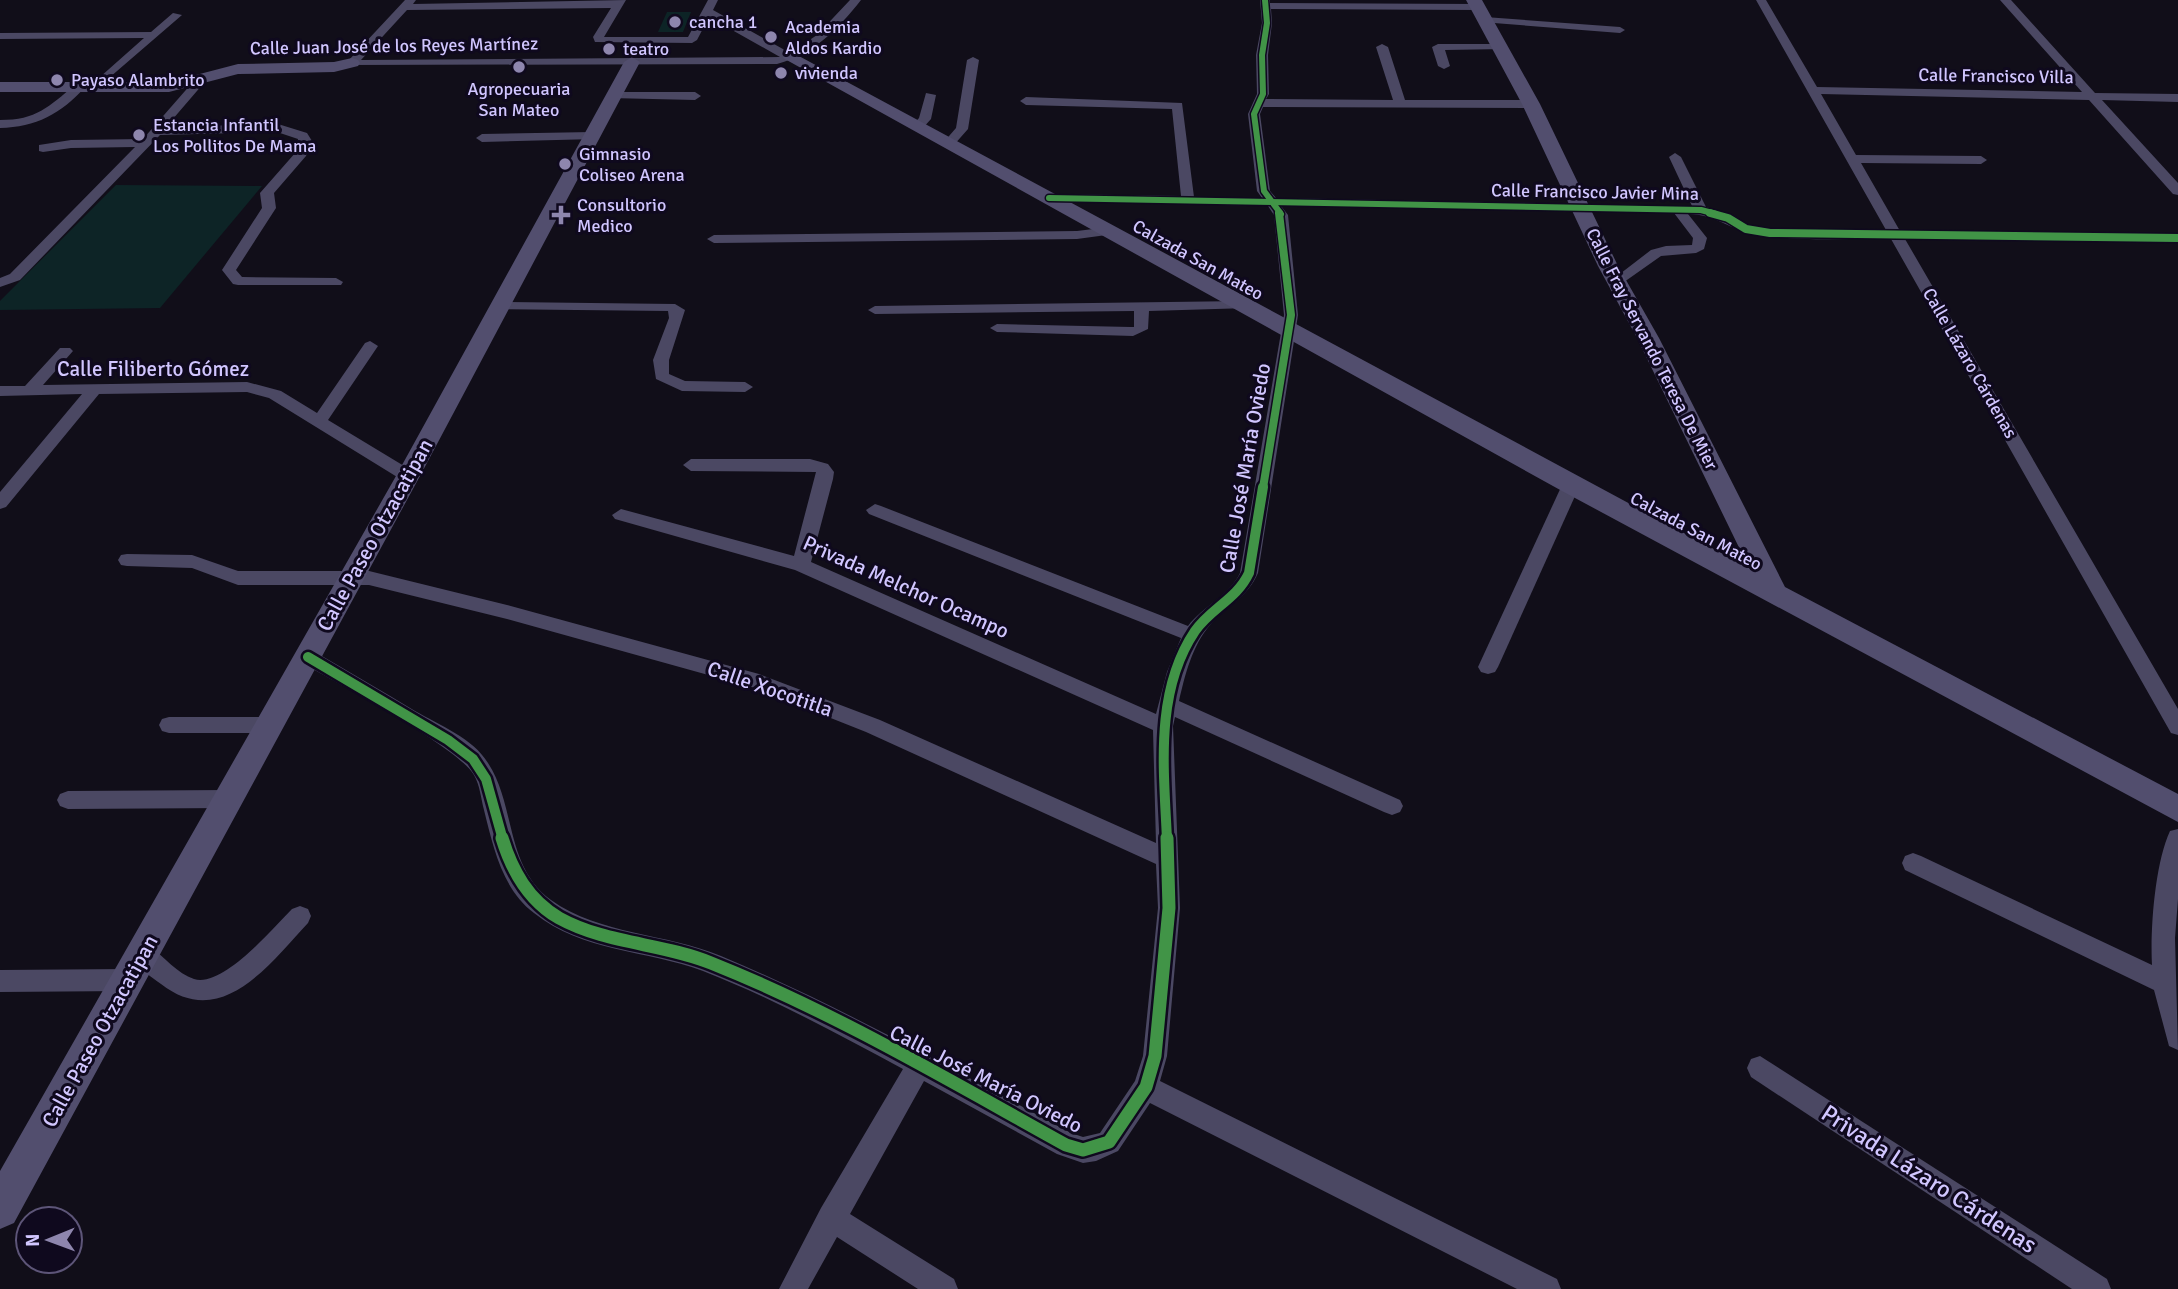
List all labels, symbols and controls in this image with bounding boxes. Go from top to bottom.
place label: cancha 1 [689,11,758,33]
marker: cancha 1 [667,14,683,30]
place label: Academia Aldos Kardio [785,16,882,59]
marker: Academia Aldos Kardio [763,29,779,45]
street label: Calle Juan José de los Reyes Martínez [250,32,538,60]
place label: teatro [623,38,669,60]
marker: teatro [601,41,617,57]
marker: Agropecuaria San Mateo [511,59,527,75]
place label: vivienda [795,62,858,84]
street label: Calle Francisco Villa [1918,64,2074,88]
marker: vivienda [773,65,789,81]
place label: Payaso Alambrito [71,69,205,91]
marker: Payaso Alambrito [49,72,65,88]
place label: Agropecuaria San Mateo [468,78,570,121]
place label: Estancia Infantil Los Pollitos De Mama [153,114,316,157]
marker: Estancia Infantil Los Pollitos De Mama [131,127,147,143]
place label: Gimnasio Coliseo Arena [579,143,685,186]
marker: Gimnasio Coliseo Arena [557,156,573,172]
street label: Calle Francisco Javier Mina [1491,179,1699,205]
place label: Consultorio Medico [577,194,666,237]
marker: Consultorio Medico [551,205,571,225]
street label: Calzada San Mateo [1129,215,1267,305]
street label: Calle Fray Servando Teresa De Mier [1581,225,1723,474]
street label: Calle Lázaro Cárdenas [1918,284,2022,442]
street label: Calle Filiberto Gómez [57,356,249,382]
street label: Calle José María Oviedo [1214,361,1276,575]
street label: Calle Paseo Otzacatipan [311,434,439,636]
street label: Calzada San Mateo [1626,487,1766,575]
street label: Privada Melchor Ocampo [799,530,1013,644]
street label: Calle Xocotitla [704,655,836,723]
street label: Calle Paseo Otzacatipan [36,930,164,1132]
street label: Calle José María Oviedo [885,1019,1087,1139]
street label: Privada Lázaro Cárdenas [1816,1098,2042,1260]
north arrow [14,1205,84,1275]
text: N [21,1233,45,1247]

